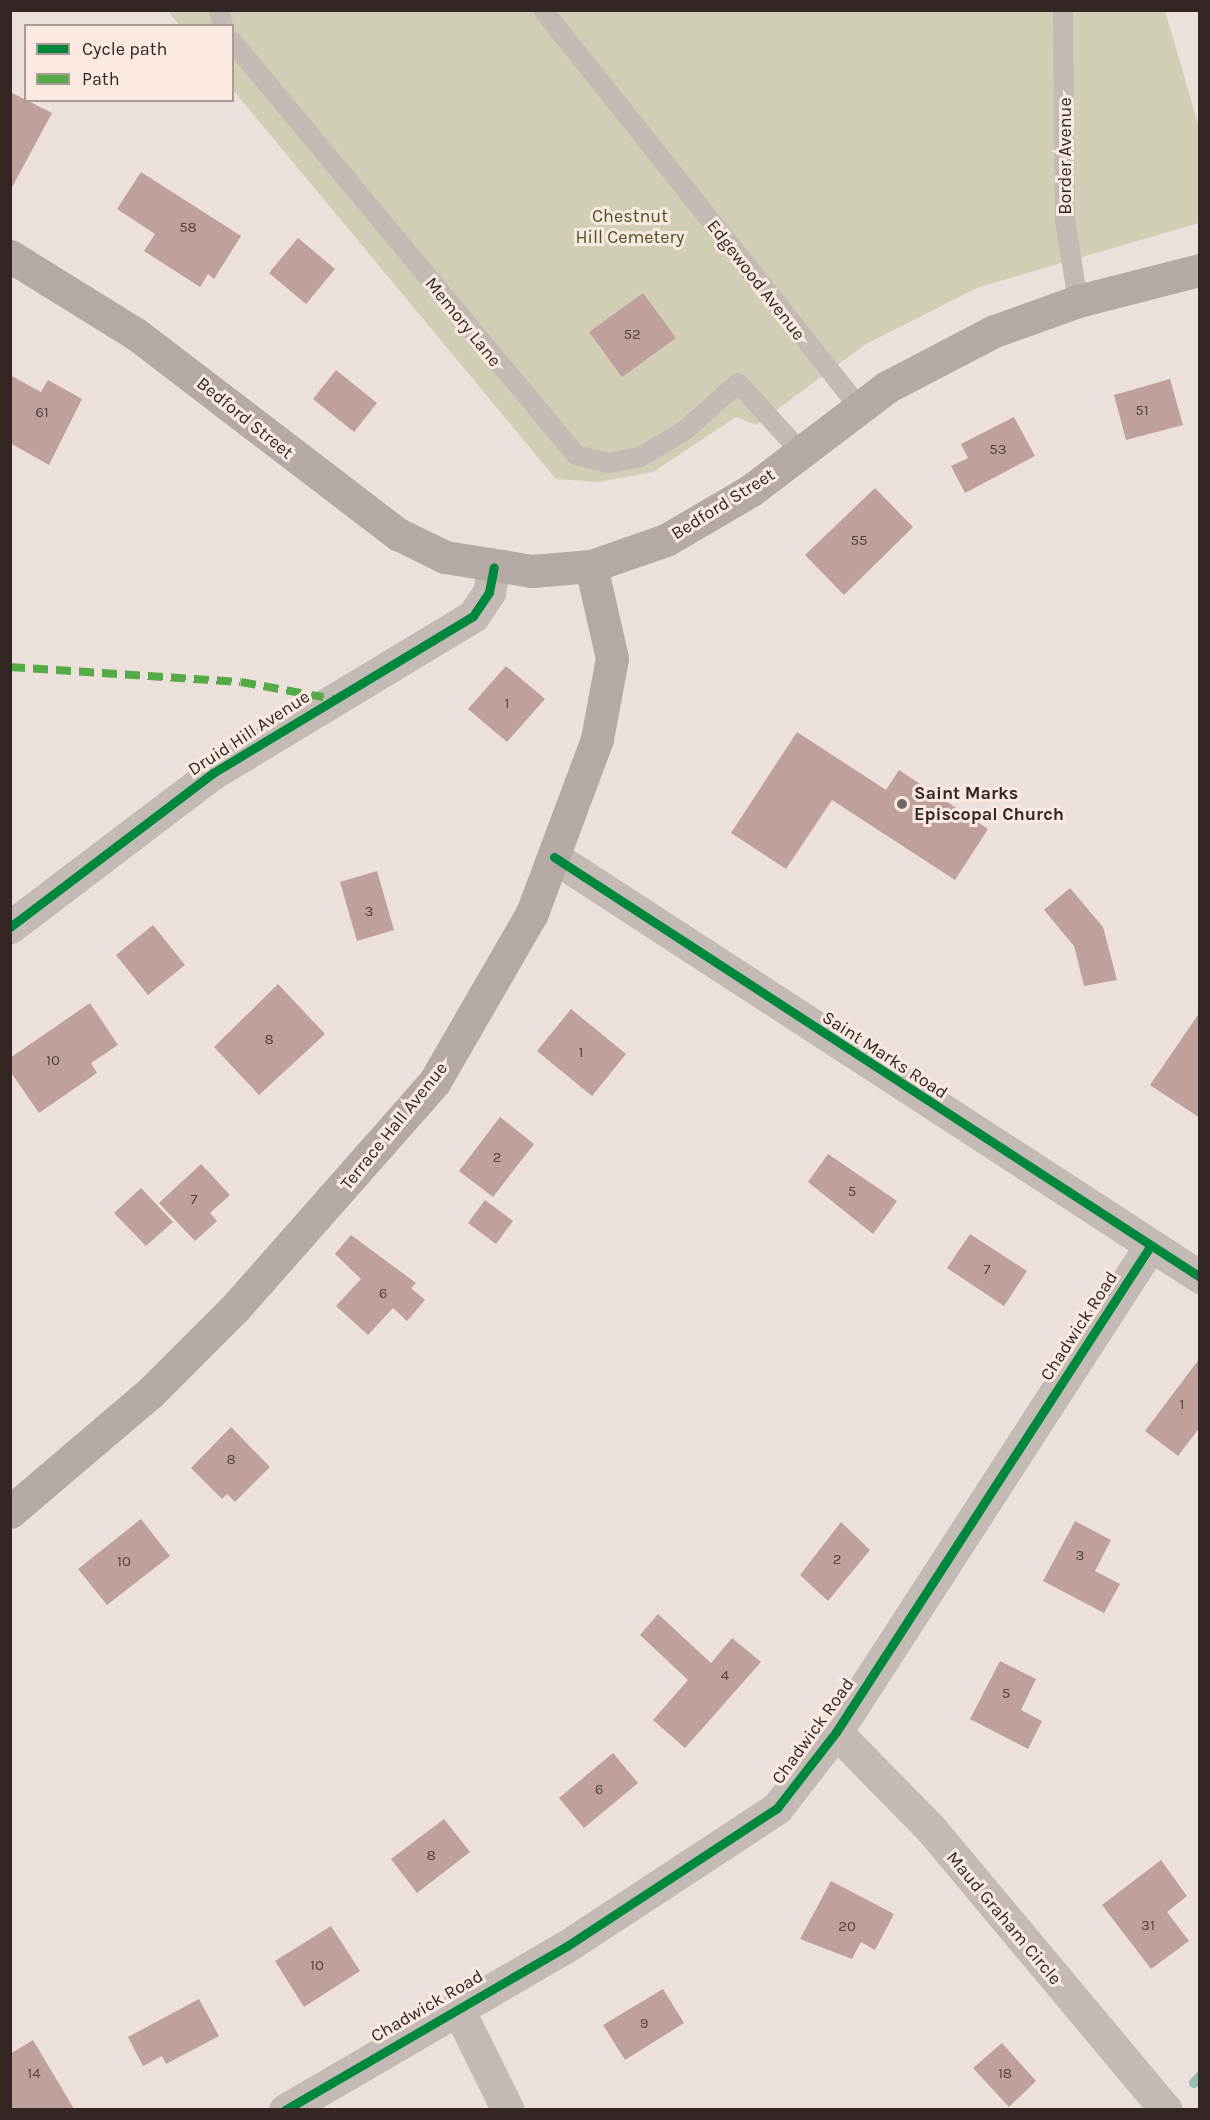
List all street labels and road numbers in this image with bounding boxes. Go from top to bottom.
street label: Border Avenue [1054,97,1076,215]
street label: Edgewood Avenue [702,215,810,345]
street label: Memory Lane [420,273,506,371]
street label: Bedford Street [192,372,298,464]
street label: Bedford Street [667,464,779,544]
street label: Druid Hill Avenue [184,686,314,780]
street label: Saint Marks Road [818,1006,952,1104]
street label: Terrace Hall Avenue [336,1058,452,1194]
street label: Chadwick Road [1036,1267,1122,1385]
street label: Chadwick Road [767,1674,859,1788]
street label: Maud Graham Circle [942,1847,1066,1989]
street label: Chadwick Road [367,1965,487,2047]

